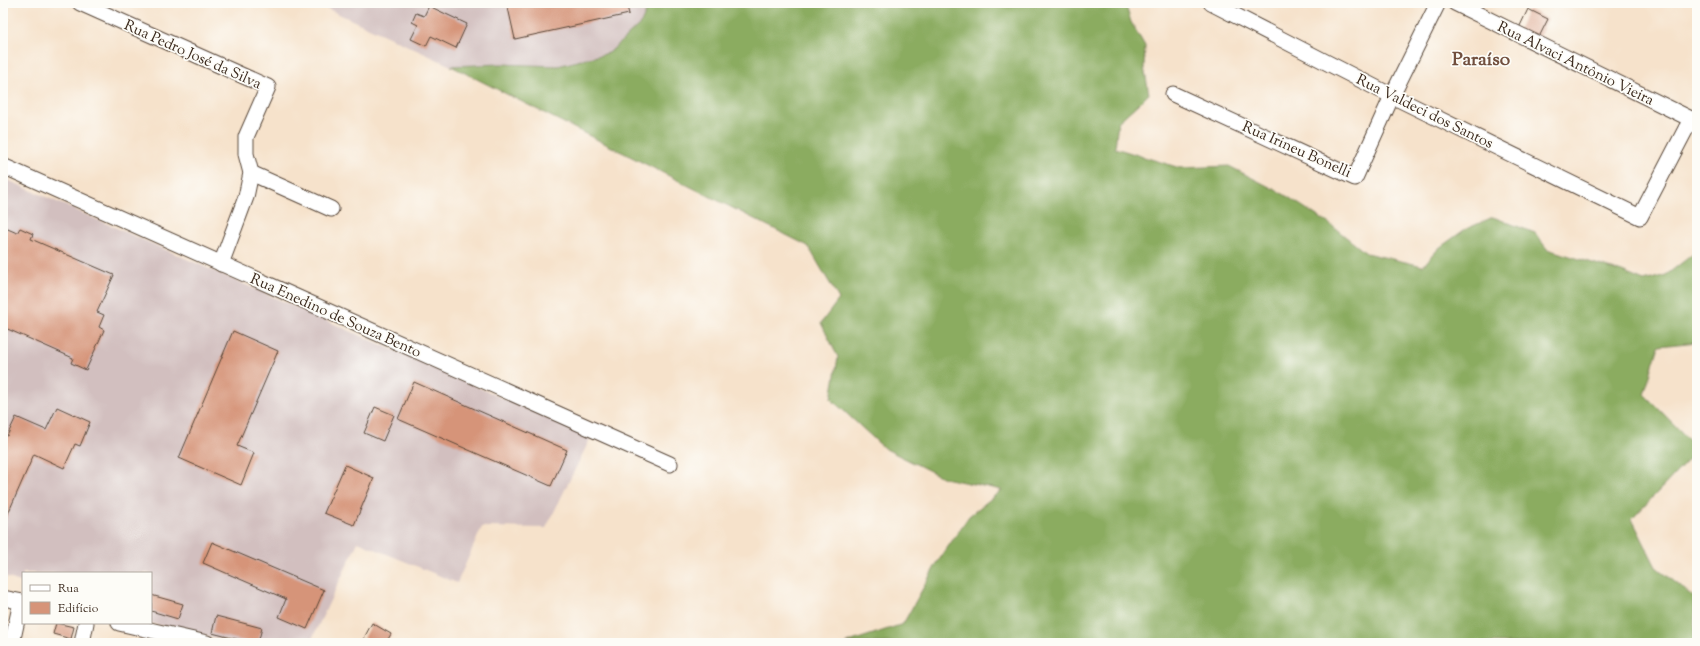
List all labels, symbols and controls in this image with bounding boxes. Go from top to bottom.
street label: Rua Pedro José da Silva [120,16,265,95]
street label: Rua Alvaci Antônio Vieira [1493,17,1657,111]
district label: Paraíso [1452,47,1511,74]
street label: Rua Valdeci dos Santos [1352,70,1497,155]
street label: Rua Irineu Bonelli [1239,117,1354,184]
street label: Rua Enedino de Souza Bento [246,269,424,364]
legend [22,572,152,624]
text: Rua [58,580,79,598]
text: Edifício [58,600,99,618]

